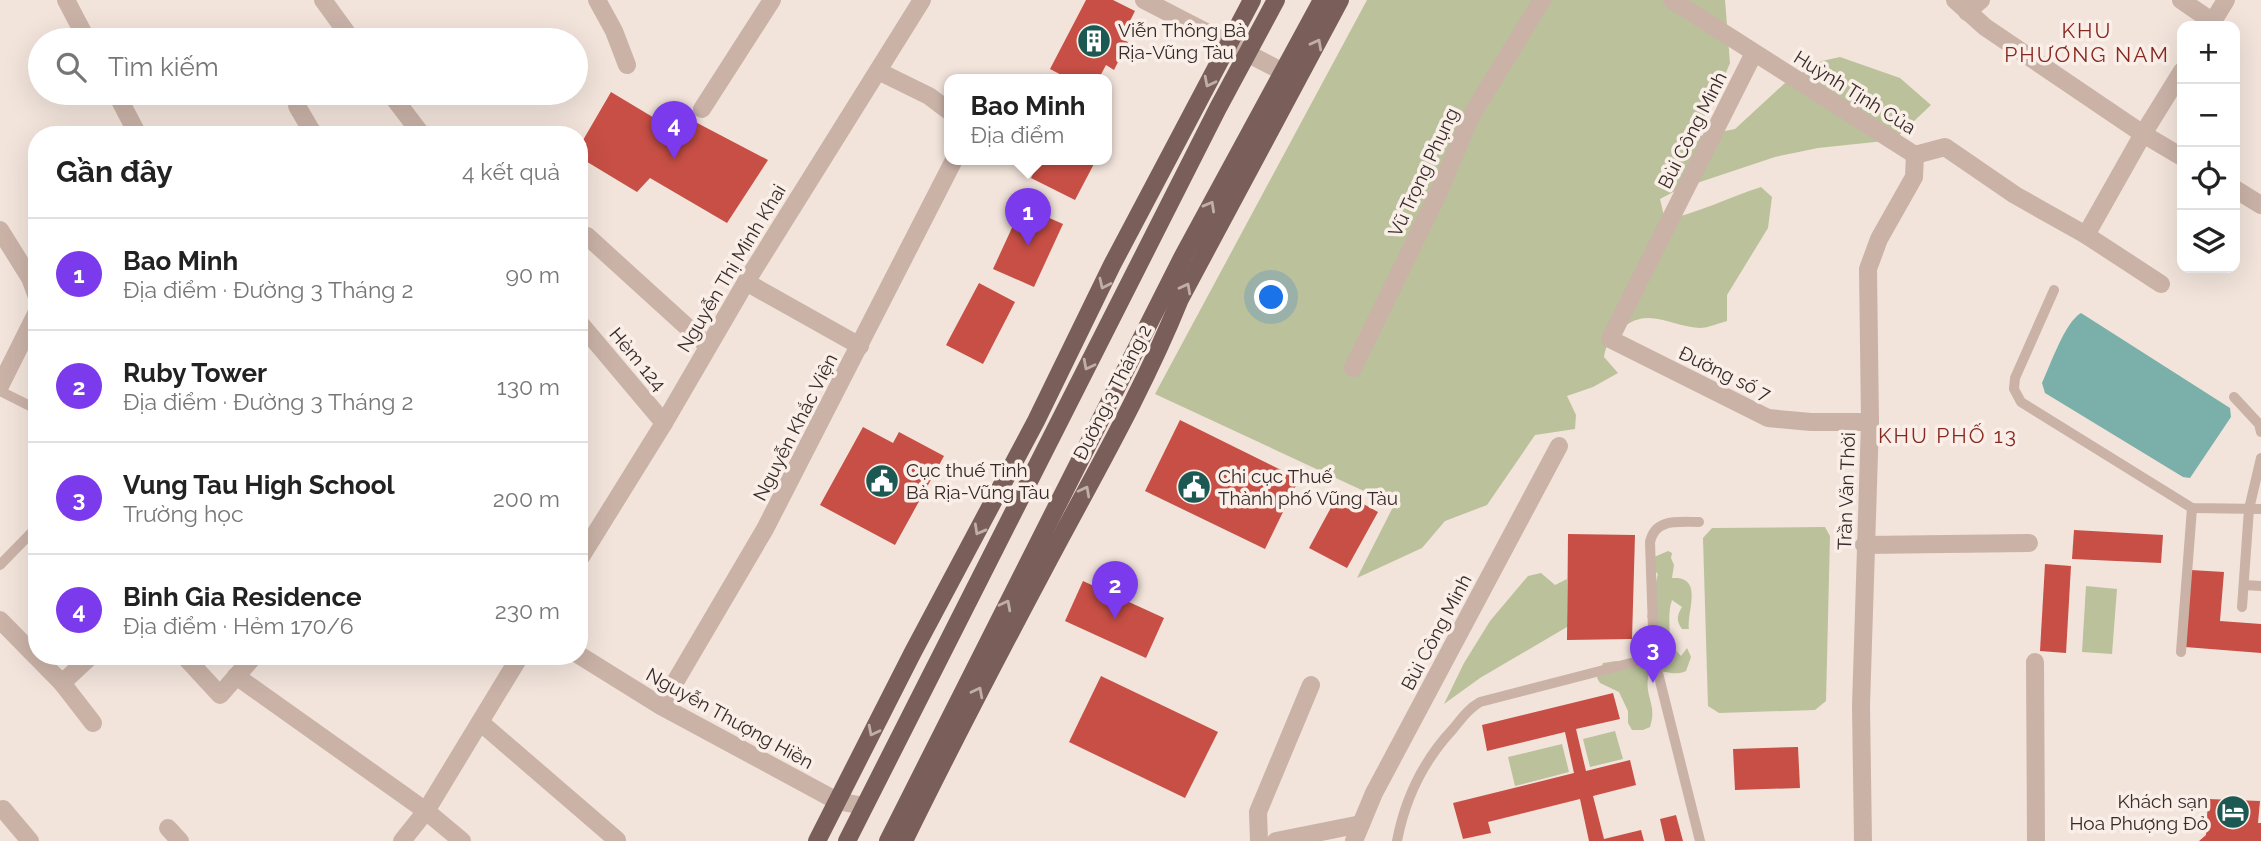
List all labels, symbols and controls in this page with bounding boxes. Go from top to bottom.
district label: KHU PHƯƠNG NAM [2004,18,2170,67]
place label: Viễn Thông Bà Rịa-Vũng Tàu [1118,19,1246,63]
map controls [2177,21,2240,273]
button: + [2177,21,2240,84]
building icon: Viễn Thông Bà Rịa-Vũng Tàu [1075,22,1113,60]
search box [28,28,588,105]
one-way arrow [1309,39,1322,51]
street label: Huỳnh Tịnh Của [1790,46,1920,138]
icon: search [52,48,90,86]
text: Tìm kiếm [108,52,219,82]
street label: Bùi Công Minh [1653,68,1731,192]
popup [944,74,1112,165]
one-way arrow [1203,75,1217,87]
button: − [2177,84,2240,147]
text: Bao Minh [970,91,1086,121]
pin: 4 [651,101,697,159]
street label: Vũ Trọng Phụng [1383,104,1463,240]
text: Địa điểm [970,121,1064,148]
button: locate [2177,147,2240,210]
text: Gần đây [56,154,173,189]
text: 4 kết quả [462,158,560,185]
street label: Nguyễn Thị Minh Khai [672,180,790,356]
pin: 1 [1005,188,1051,246]
one-way arrow [1202,201,1215,213]
button: layers [2177,210,2240,273]
text: Bao Minh [123,246,238,276]
text: 1 [73,261,85,288]
text: 90 m [505,261,560,288]
text: Địa điểm · Đường 3 Tháng 2 [123,276,413,303]
one-way arrow [1098,276,1112,289]
your location [1254,280,1288,314]
one-way arrow [1178,282,1191,295]
street label: Đường 3 Tháng 2 [1068,321,1156,463]
street label: Hẻm 124 [605,323,671,395]
street label: Đường số 7 [1675,341,1775,405]
street label: Nguyễn Khắc Viện [748,350,842,504]
text: Ruby Tower [123,358,267,388]
one-way arrow [1082,358,1096,371]
text: 2 [73,373,85,400]
text: 130 m [497,373,560,400]
text: Địa điểm · Đường 3 Tháng 2 [123,388,413,415]
district label: KHU PHỐ 13 [1878,423,2018,448]
street label: Trần Văn Thời [1833,432,1859,550]
place label: Cục thuế Tỉnh Bà Rịa-Vũng Tàu [906,459,1050,503]
public building icon: Cục thuế Tỉnh Bà Rịa-Vũng Tàu [863,462,901,500]
place label: Chi cục Thuế Thành phố Vũng Tàu [1218,465,1398,509]
public building icon: Chi cục Thuế Thành phố Vũng Tàu [1175,468,1213,506]
text: Vung Tau High School [123,470,395,500]
text: 3 [73,485,85,512]
text: 200 m [493,485,560,512]
one-way arrow [1077,486,1090,499]
text: Trường học [123,500,244,527]
one-way arrow [974,523,987,536]
pin: 2 [1092,561,1138,619]
street label: Bùi Công Minh [1396,570,1476,694]
text: Binh Gia Residence [123,582,362,612]
text: 4 [72,597,86,624]
text: 230 m [495,597,560,624]
one-way arrow [998,600,1012,612]
text: Địa điểm · Hẻm 170/6 [123,612,354,639]
pin: 3 [1630,625,1676,683]
street label: Nguyễn Thượng Hiền [643,663,817,773]
one-way arrow [970,687,984,699]
one-way arrow [867,724,881,737]
place label: Khách sạn Hoa Phượng Đỏ [2069,790,2208,834]
hotel icon: Khách sạn Hoa Phượng Đỏ [2214,793,2252,831]

